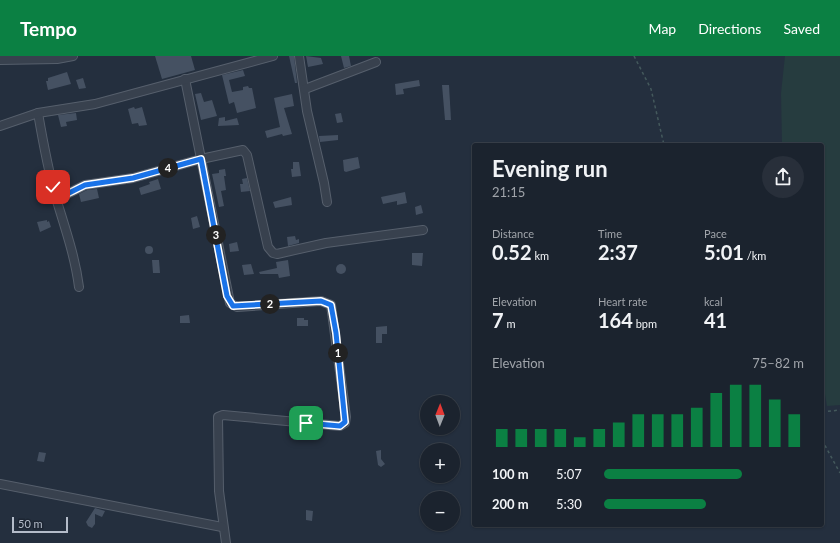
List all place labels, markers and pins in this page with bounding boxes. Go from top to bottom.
pin: 4 [158,158,178,178]
pin [36,170,70,204]
pin: 3 [206,225,226,245]
pin: 2 [260,294,280,314]
pin: 1 [328,343,348,363]
pin [289,406,323,440]

